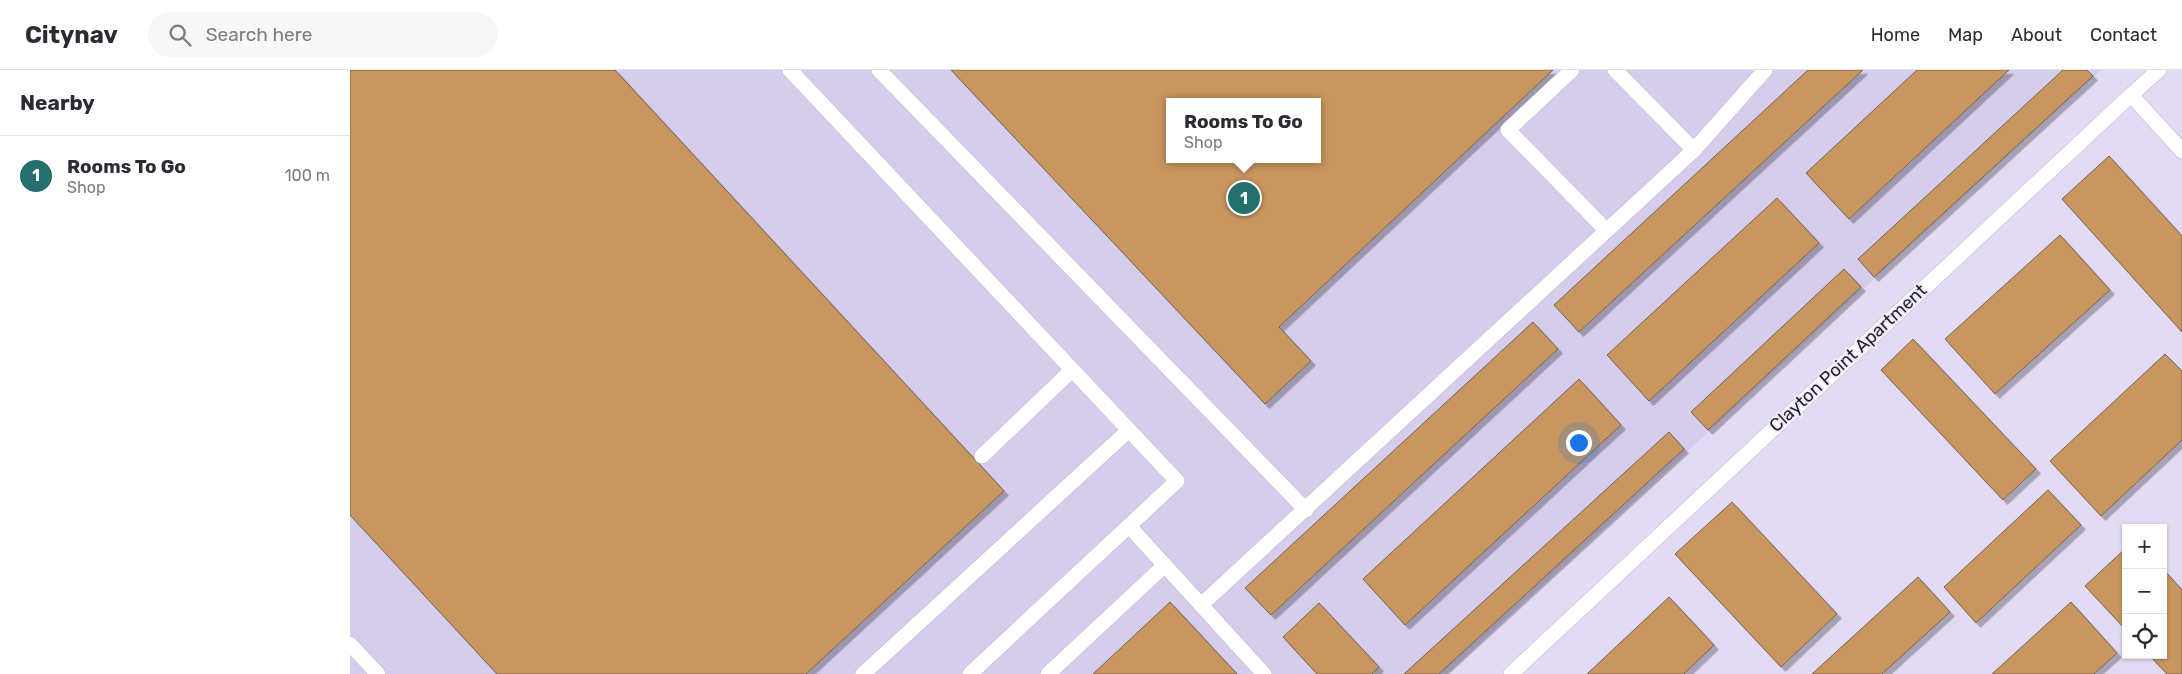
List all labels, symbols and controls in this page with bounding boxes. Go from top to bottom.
search box [148,12,498,57]
text: Citynav [25,21,118,49]
icon: search [166,21,194,49]
text: Search here [206,23,312,46]
text: Home [1871,24,1920,46]
text: Map [1948,24,1983,46]
text: About [2011,24,2062,46]
text: Contact [2090,24,2157,46]
text: Nearby [20,90,95,115]
popup [1166,98,1321,163]
text: Rooms To Go [1184,110,1303,133]
text: Shop [1184,133,1222,152]
text: Rooms To Go [67,155,186,178]
text: 1 [32,166,40,185]
text: 100 m [285,166,330,185]
text: Shop [67,178,105,197]
pin: 1 [1228,179,1260,217]
street label: Clayton Point Apartment [1765,279,1931,437]
your location [1566,430,1592,456]
map controls [2122,524,2167,659]
button: + [2122,524,2167,569]
button: − [2122,569,2167,614]
button: locate [2122,614,2167,659]

